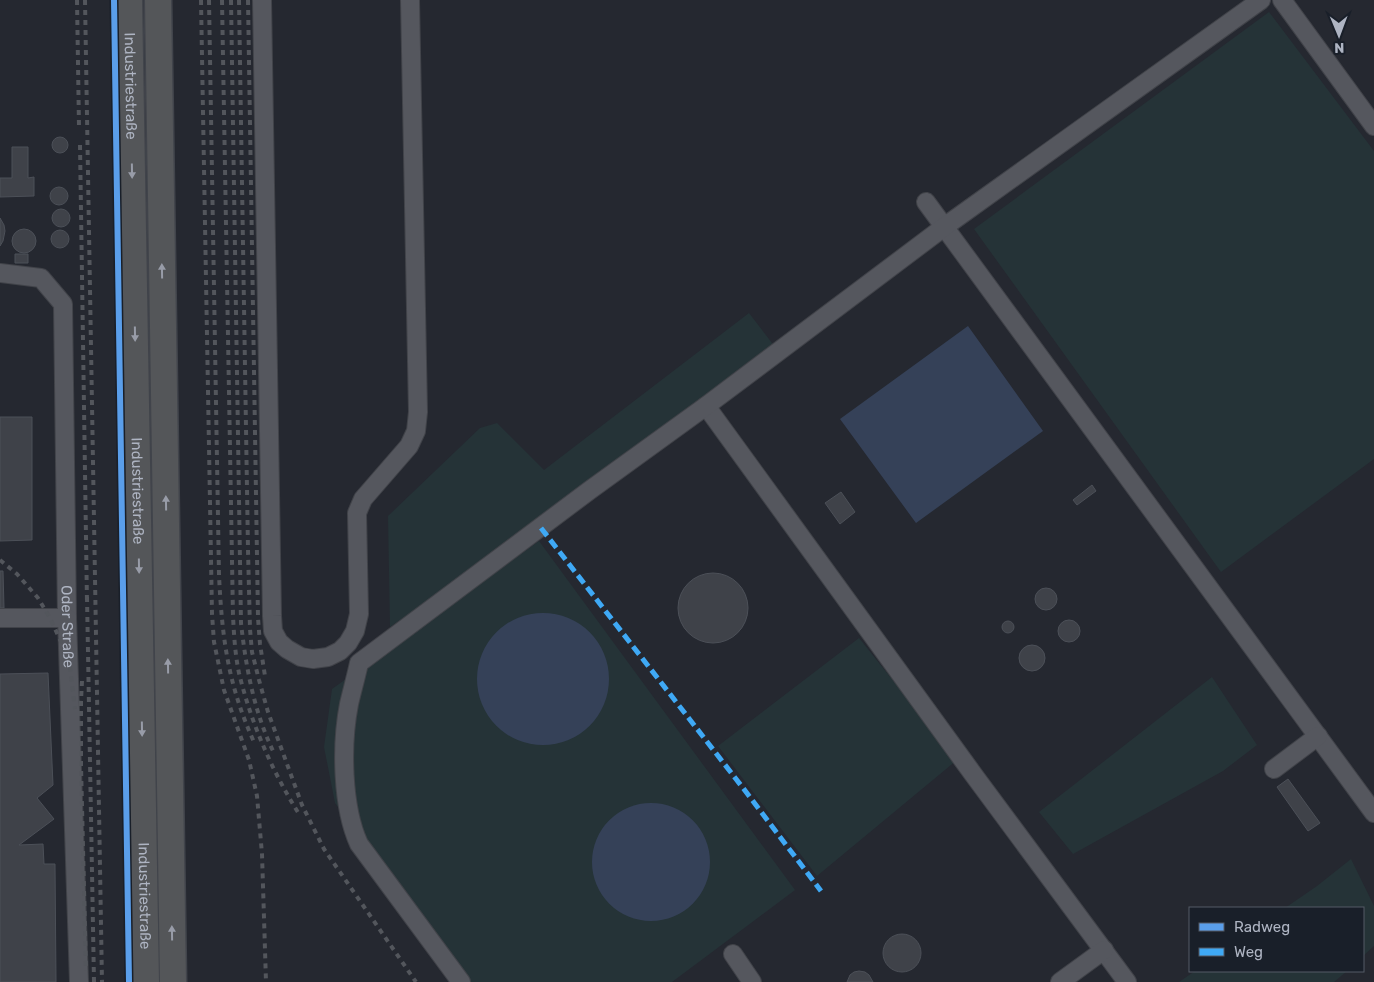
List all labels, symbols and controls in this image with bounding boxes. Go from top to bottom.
north arrow [1314,10,1364,60]
street label: Industriestraße [121,32,140,140]
text: N [1334,39,1344,56]
one-way arrow [128,163,136,179]
one-way arrow [158,263,166,279]
one-way arrow [131,326,139,342]
street label: Industriestraße [128,437,147,545]
one-way arrow [162,495,170,511]
one-way arrow [135,558,143,574]
street label: Oder Straße [58,585,78,668]
one-way arrow [164,658,172,674]
one-way arrow [138,721,146,737]
street label: Industriestraße [135,842,154,950]
legend [1189,907,1364,972]
text: Radweg [1234,918,1290,936]
one-way arrow [168,925,176,941]
text: Weg [1234,943,1263,961]

